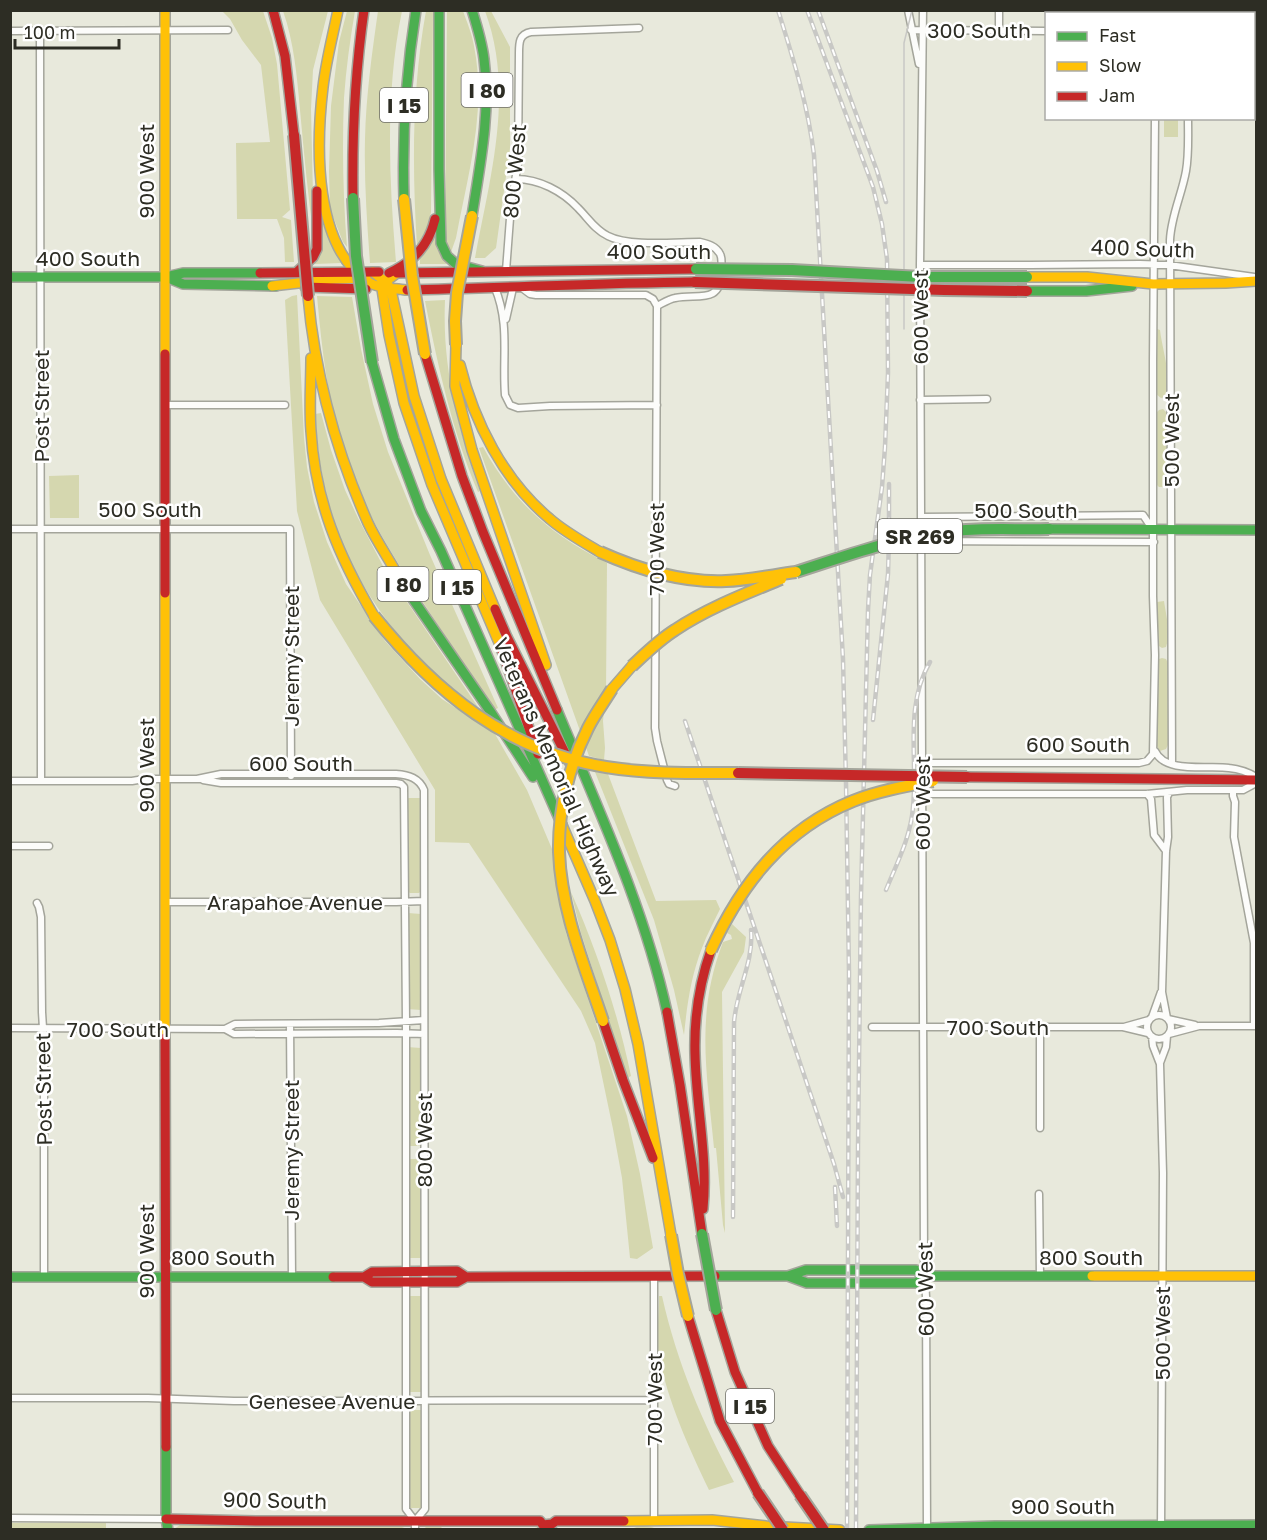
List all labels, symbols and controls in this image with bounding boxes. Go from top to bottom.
scale bar [15,12,118,50]
legend [1045,12,1255,120]
street label: 300 South [927,17,1031,43]
text: 100 m [24,21,75,43]
text: Fast [1099,24,1136,46]
text: Slow [1099,54,1142,76]
road number: I 80 [462,73,512,107]
text: Jam [1099,84,1135,106]
road number: I 15 [380,88,428,122]
street label: 800 West [497,122,531,220]
street label: 900 West [133,123,159,219]
street label: 400 South [1090,233,1196,263]
street label: 400 South [607,238,711,264]
street label: 400 South [36,245,140,271]
street label: 600 West [907,269,933,365]
street label: Post Street [28,349,54,463]
street label: 500 West [1158,393,1184,487]
street label: 500 South [98,496,202,522]
street label: 500 South [974,497,1078,523]
street label: 700 West [643,502,669,596]
road number: SR 269 [878,519,962,553]
road number: I 80 [378,567,428,601]
road number: I 15 [433,570,481,604]
street label: Jeremy Street [278,585,304,727]
street label: Veterans Memorial Highway [488,633,626,901]
street label: 900 West [133,717,159,813]
street label: 600 South [1026,731,1130,757]
street label: 600 South [249,750,353,776]
street label: 600 West [909,755,935,851]
street label: Arapahoe Avenue [207,889,383,915]
street label: 700 South [947,1014,1049,1040]
street label: 700 South [67,1016,169,1042]
street label: Post Street [29,1032,57,1146]
street label: Jeremy Street [278,1079,304,1221]
street label: 800 West [411,1092,437,1188]
street label: 900 West [133,1203,159,1299]
street label: 600 West [911,1241,939,1337]
street label: 800 South [171,1244,275,1270]
street label: 800 South [1039,1244,1143,1270]
street label: 500 West [1149,1286,1175,1380]
street label: 700 West [641,1352,667,1446]
street label: Genesee Avenue [249,1388,415,1414]
road number: I 15 [726,1389,774,1423]
street label: 900 South [223,1486,327,1514]
street label: 900 South [1011,1493,1115,1519]

